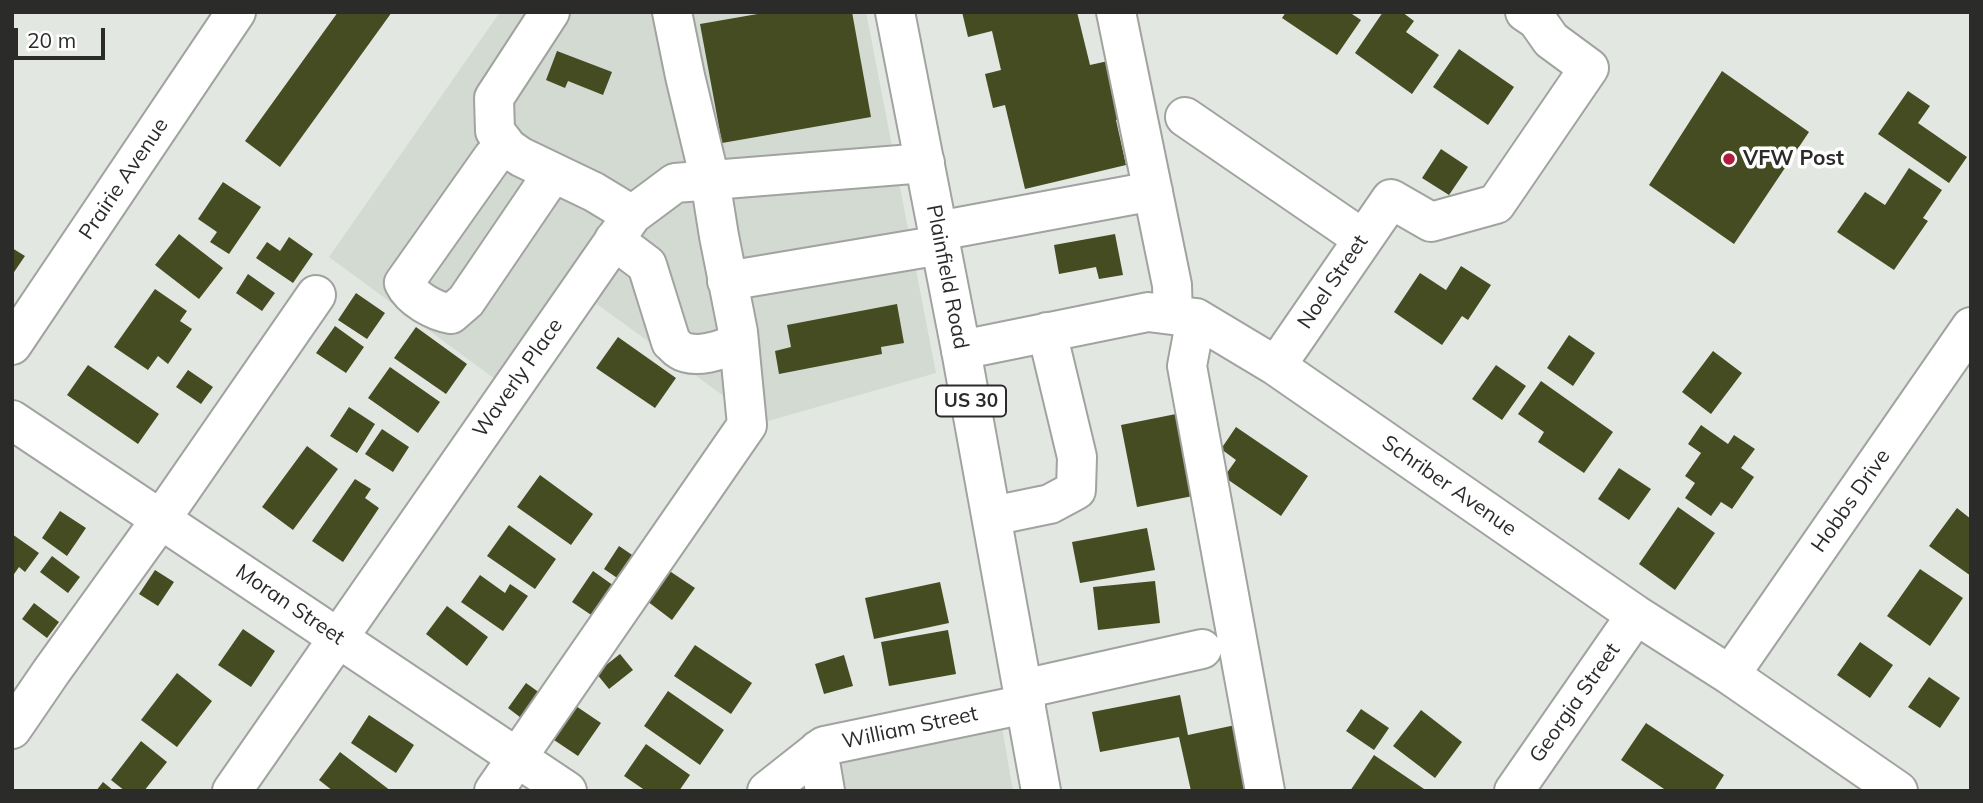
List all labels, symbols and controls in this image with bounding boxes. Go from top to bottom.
scale bar [18,14,108,58]
text: 20 m [27,27,76,53]
street label: Prairie Avenue [74,113,174,245]
place label: VFW Post [1743,146,1844,172]
marker: VFW Post [1721,151,1737,167]
street label: Plainfield Road [921,203,973,351]
street label: Noel Street [1292,230,1374,334]
street label: Waverly Place [468,314,568,442]
road number: US 30 [936,386,1006,416]
street label: Schriber Avenue [1377,430,1521,542]
street label: Hobbs Drive [1806,445,1896,557]
street label: Moran Street [231,559,349,651]
street label: Georgia Street [1525,638,1625,768]
street label: William Street [840,701,980,755]

